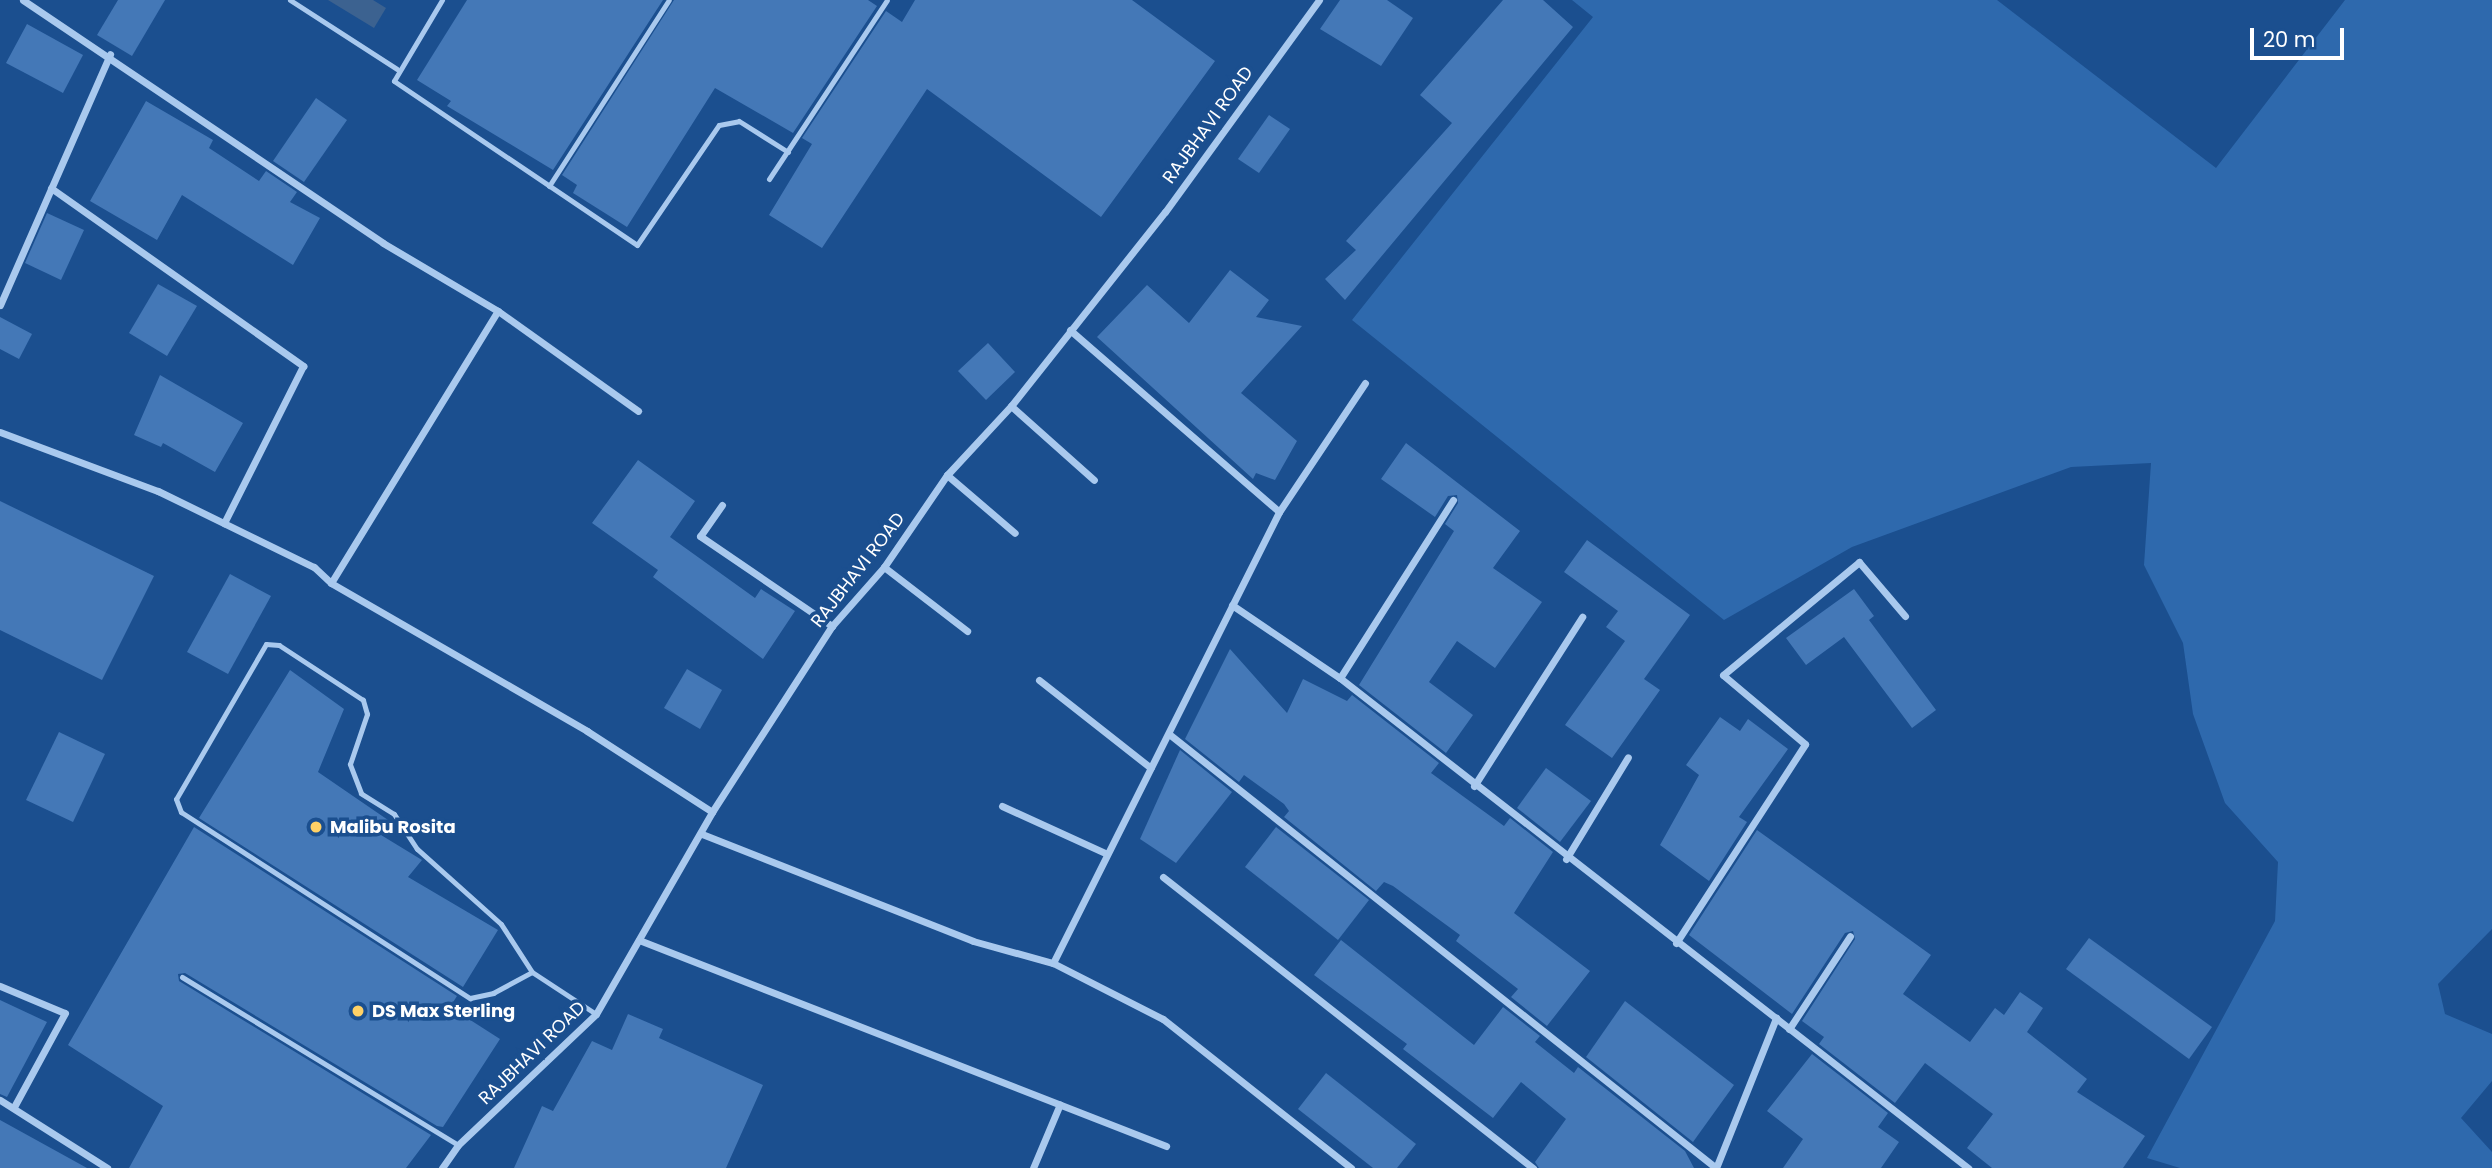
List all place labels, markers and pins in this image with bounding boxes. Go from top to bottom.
place label: Malibu Rosita [330,816,456,838]
marker: Malibu Rosita [308,819,324,835]
place label: DS Max Sterling [372,1000,515,1022]
marker: DS Max Sterling [350,1003,366,1019]

